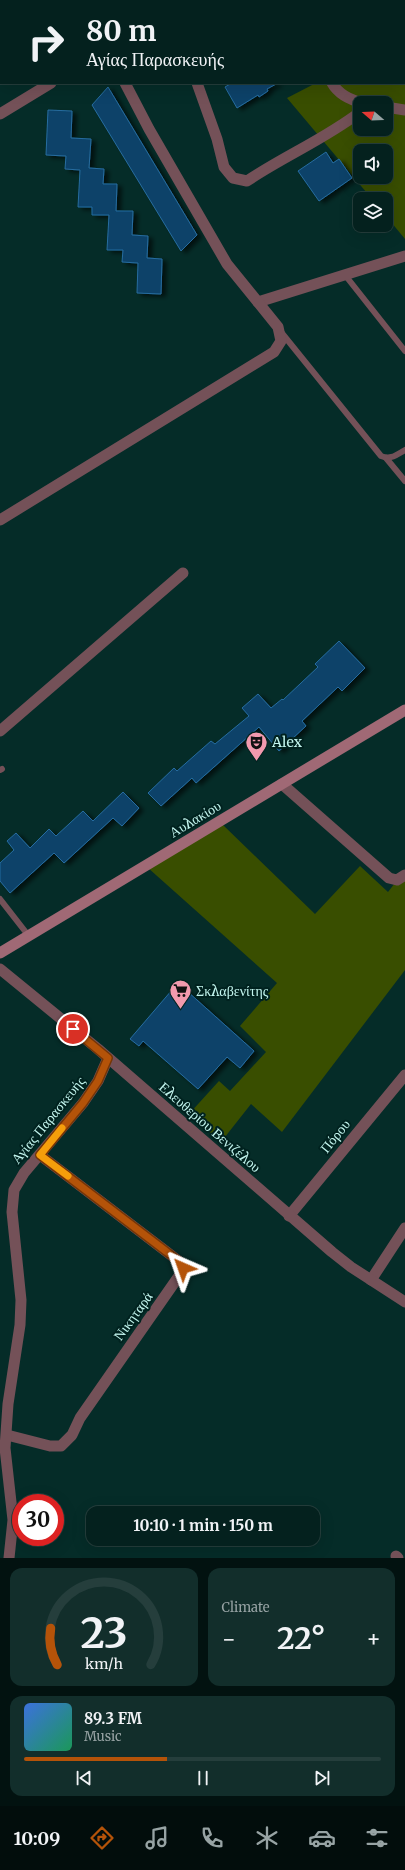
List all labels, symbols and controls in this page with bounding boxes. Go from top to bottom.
text: 80 m [86,13,157,49]
icon: right [20,16,72,68]
text: Αγίας Παρασκευής [86,48,224,71]
north arrow [353,96,393,136]
map controls [353,96,393,232]
button: sound [353,144,393,184]
button: layers [353,192,393,232]
theatre icon: Alex [243,729,269,762]
place label: Alex [271,733,303,751]
street label: Αυλακίου [166,797,224,841]
supermarket icon: Σκλαβενίτης [168,978,194,1011]
place label: Σκλαβενίτης [196,982,269,1000]
pin [56,1012,90,1046]
icon: arrive [62,1018,84,1040]
street label: Αγίας Παρασκευής [7,1072,89,1167]
street label: Ελευθερίου Βενιζέλου [155,1078,265,1176]
street label: Πόρου [316,1116,354,1156]
position arrow [162,1247,204,1289]
street label: Νικηταρά [109,1288,157,1344]
speed limit sign: 30 [12,1494,64,1546]
text: 10:10 · 1 min · 150 m [133,1516,273,1535]
text: Climate [222,1599,270,1616]
text: 23 [80,1607,127,1659]
text: 22° [277,1619,326,1657]
text: − [222,1625,236,1653]
text: + [366,1625,381,1653]
text: km/h [85,1655,123,1673]
text: 89.3 FM [84,1709,142,1728]
text: Music [84,1728,122,1745]
icon: previous [73,1767,95,1789]
icon: pause [192,1767,214,1789]
icon: next [311,1767,333,1789]
icon: directions [88,1824,116,1852]
icon: music [143,1824,171,1852]
icon: phone [198,1824,226,1852]
icon: climate [253,1824,281,1852]
icon: car [308,1824,336,1852]
icon: filters [363,1824,391,1852]
text: 10:09 [14,1827,60,1850]

